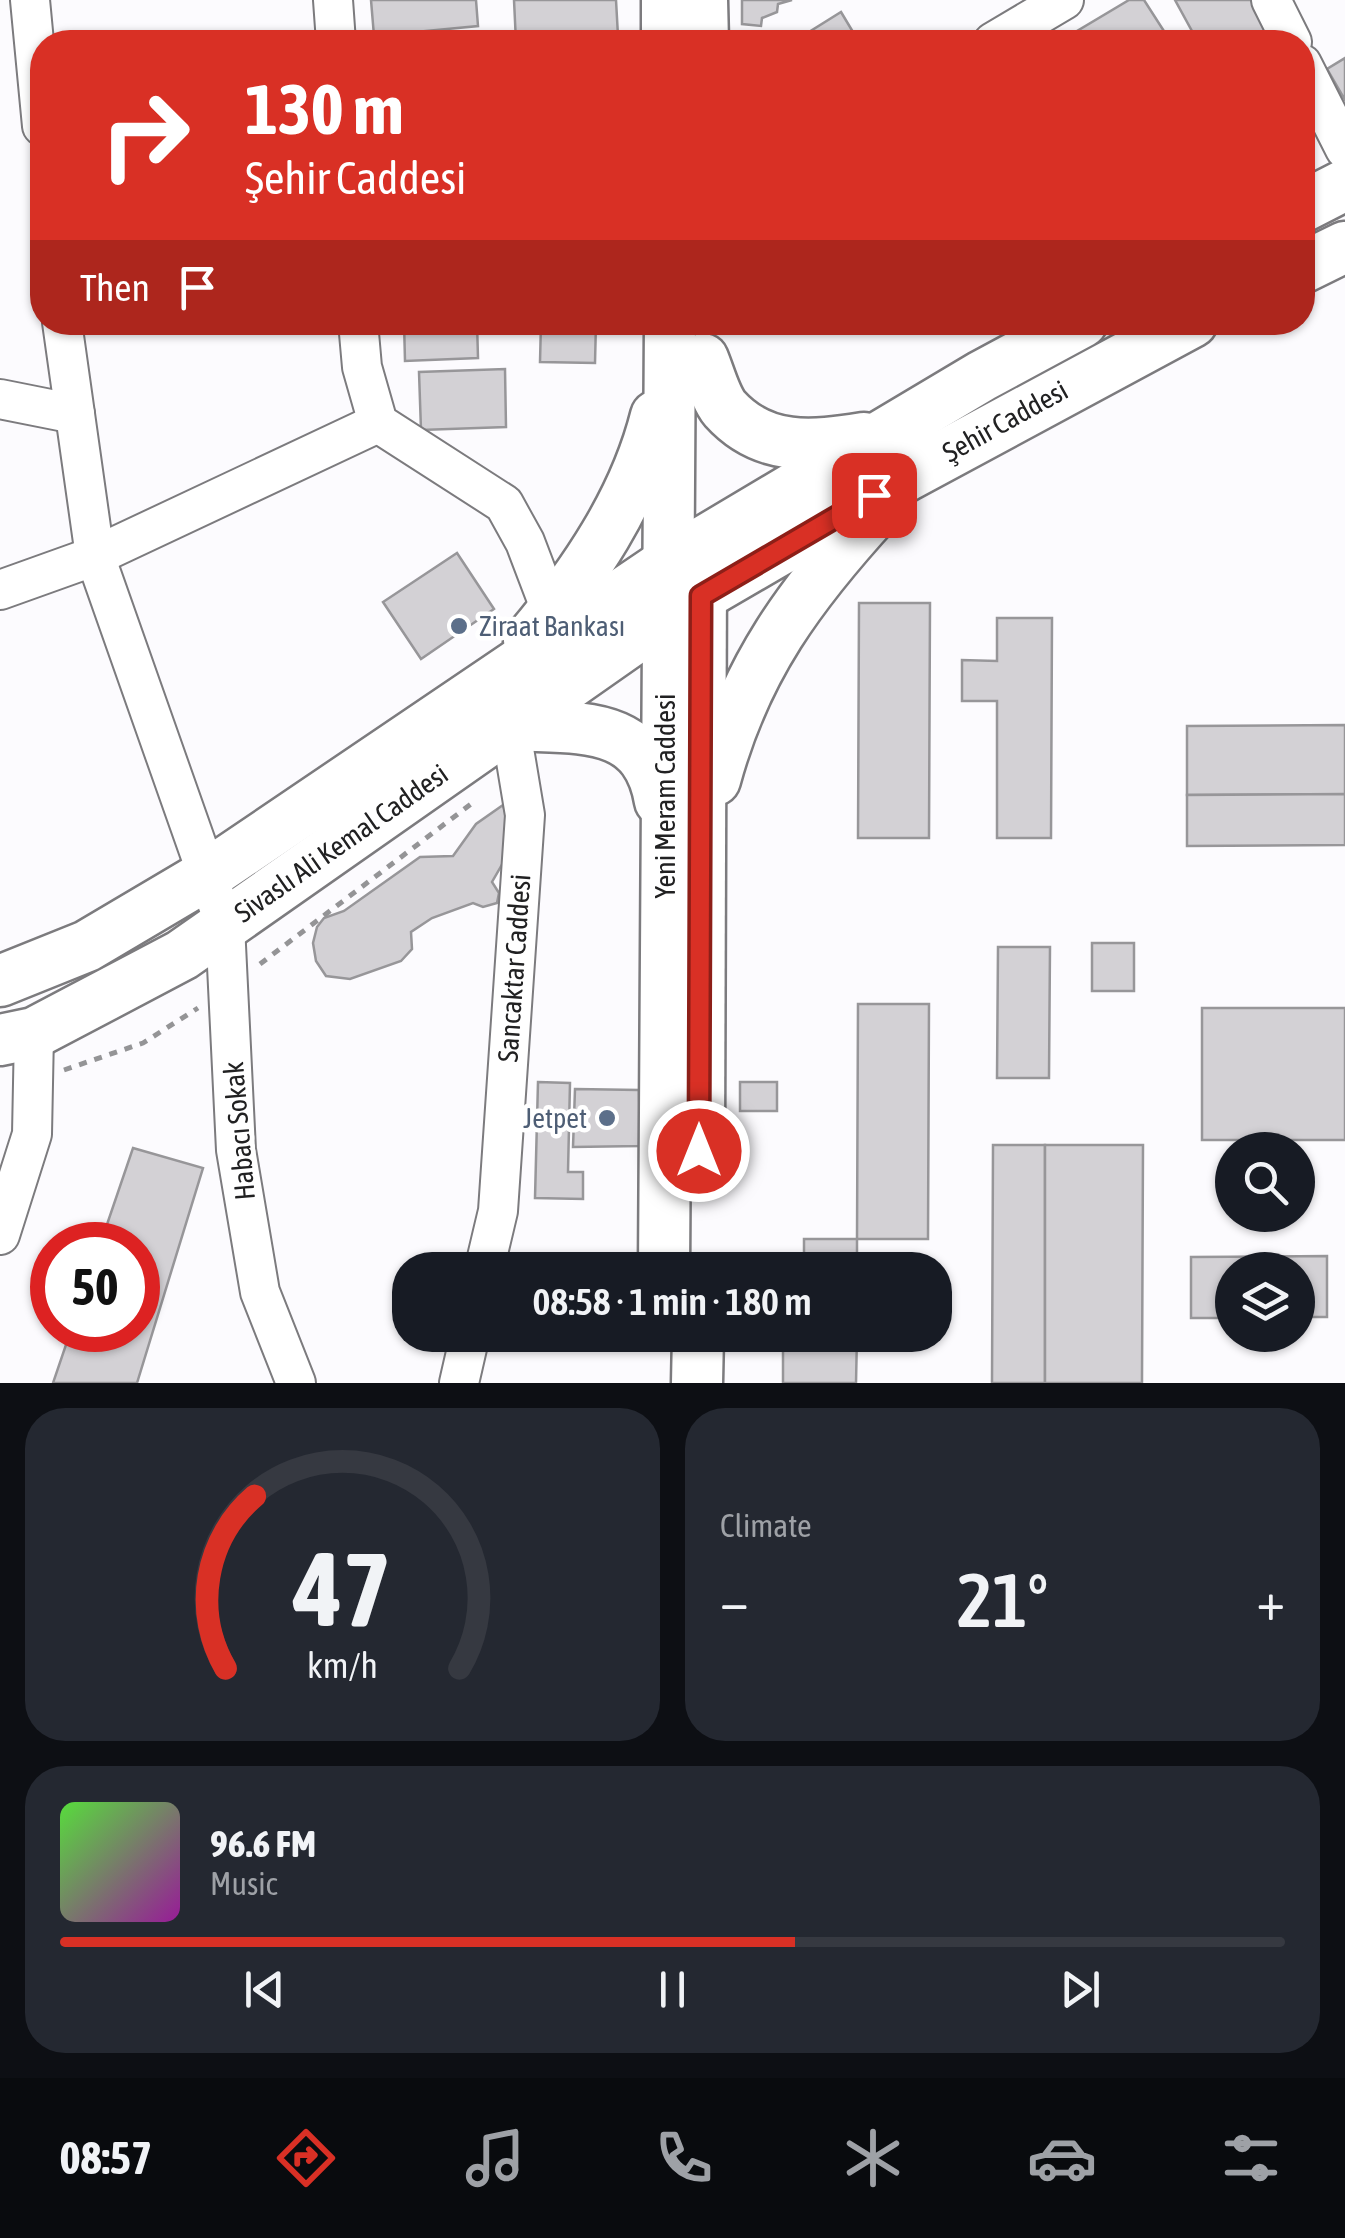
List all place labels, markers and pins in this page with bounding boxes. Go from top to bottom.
pin [832,453,917,538]
place label: Ziraat Bankası [479,610,625,642]
marker: Ziraat Bankası [448,615,470,637]
place label: Jetpet [523,1102,587,1134]
marker: Jetpet [596,1107,618,1129]

